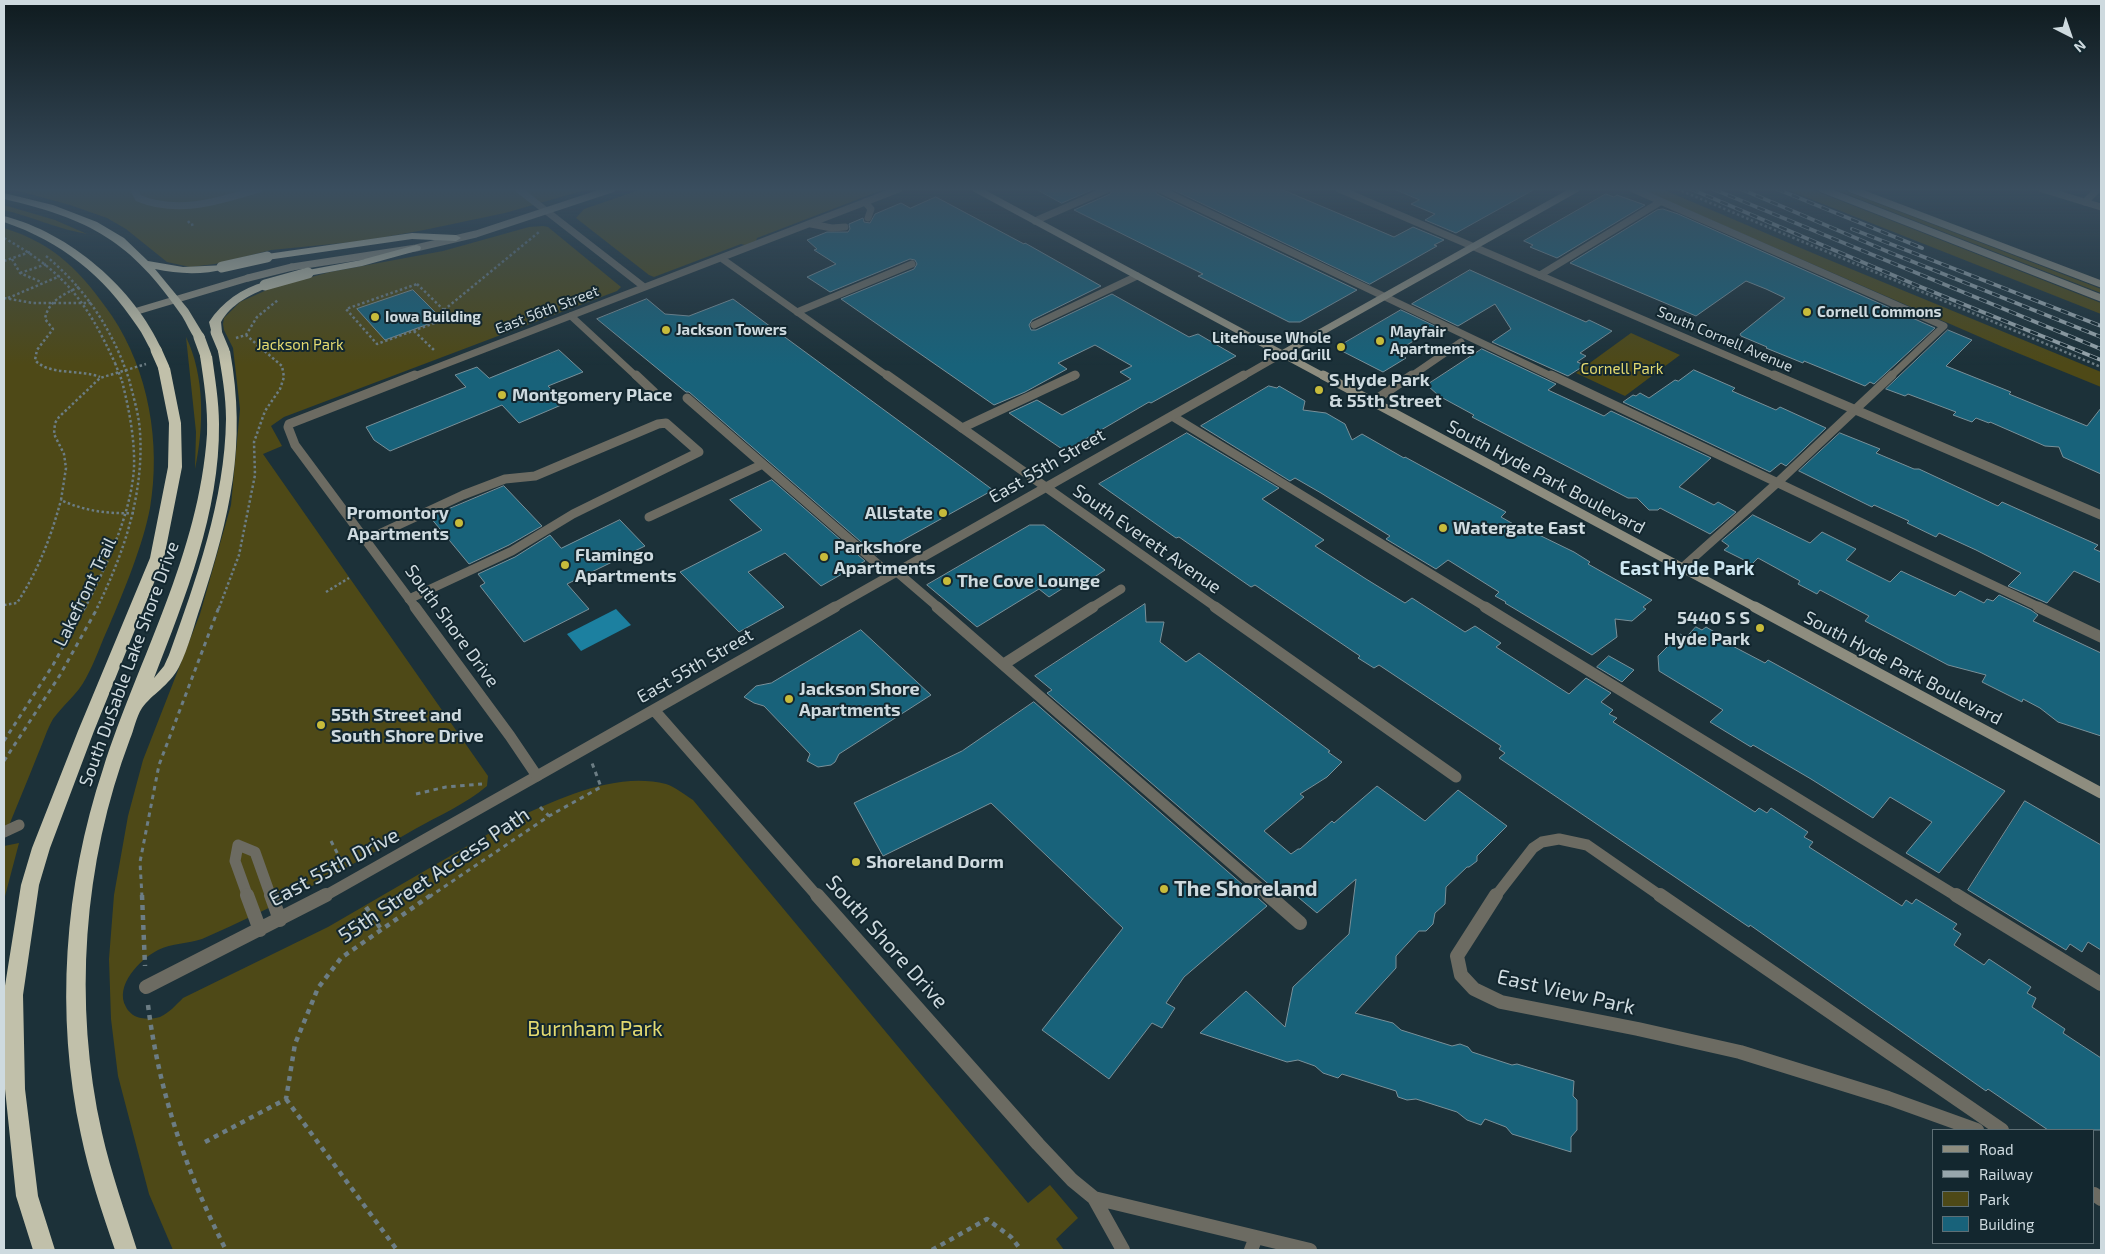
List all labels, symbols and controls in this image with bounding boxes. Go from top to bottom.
north arrow [2045,10,2095,60]
text: N [2071,37,2090,56]
street label: East 56th Street [493,282,601,338]
street label: South Cornell Avenue [1654,302,1796,376]
place label: Cornell Commons [1817,303,1942,321]
marker: Cornell Commons [1801,306,1813,318]
place label: Iowa Building [385,308,481,326]
marker: Iowa Building [369,311,381,323]
place label: Jackson Towers [676,321,787,339]
place label: Mayfair Apartments [1390,323,1475,358]
marker: Jackson Towers [660,324,672,336]
place label: Litehouse Whole Food Grill [1212,329,1331,364]
marker: Mayfair Apartments [1374,335,1386,347]
park label: Jackson Park [256,336,344,354]
marker: Litehouse Whole Food Grill [1335,341,1347,353]
park label: Cornell Park [1581,360,1663,378]
place label: S Hyde Park & 55th Street [1329,369,1442,412]
place label: Montgomery Place [512,384,673,406]
marker: S Hyde Park & 55th Street [1313,384,1325,396]
marker: Montgomery Place [496,389,508,401]
street label: South Hyde Park Boulevard [1443,415,1649,539]
street label: East 55th Street [985,424,1109,508]
street label: South Everett Avenue [1069,480,1225,598]
place label: Promontory Apartments [347,502,449,544]
place label: Allstate [865,502,933,524]
marker: Allstate [937,507,949,519]
marker: Promontory Apartments [453,517,465,529]
place label: Watergate East [1453,517,1585,539]
marker: Watergate East [1437,522,1449,534]
street label: Lakefront Trail [49,534,121,650]
place label: Parkshore Apartments [834,536,936,578]
street label: South DuSable Lake Shore Drive [75,538,183,790]
place label: Flamingo Apartments [575,544,677,586]
marker: Parkshore Apartments [818,551,830,563]
district label: East Hyde Park [1620,558,1754,580]
marker: Flamingo Apartments [559,559,571,571]
street label: South Shore Drive [400,561,504,691]
place label: The Cove Lounge [957,570,1100,592]
marker: The Cove Lounge [941,575,953,587]
street label: South Hyde Park Boulevard [1800,606,2006,730]
place label: 5440 S S Hyde Park [1664,607,1750,650]
marker: 5440 S S Hyde Park [1754,622,1766,634]
street label: East 55th Street [633,624,757,708]
place label: Jackson Shore Apartments [799,678,920,721]
marker: Jackson Shore Apartments [783,693,795,705]
place label: 55th Street and South Shore Drive [331,704,484,746]
marker: 55th Street and South Shore Drive [315,719,327,731]
street label: 55th Street Access Path [334,802,534,948]
street label: East 55th Drive [265,822,403,912]
place label: Shoreland Dorm [866,851,1004,873]
marker: Shoreland Dorm [850,856,862,868]
street label: South Shore Drive [821,870,953,1014]
place label: The Shoreland [1174,876,1318,902]
marker: The Shoreland [1158,883,1170,895]
street label: East View Park [1495,964,1637,1020]
park label: Burnham Park [527,1016,663,1042]
legend [1932,1129,2095,1244]
text: Road [1979,1140,2014,1158]
text: Railway [1979,1165,2033,1183]
text: Park [1979,1190,2010,1208]
text: Building [1979,1215,2034,1233]

